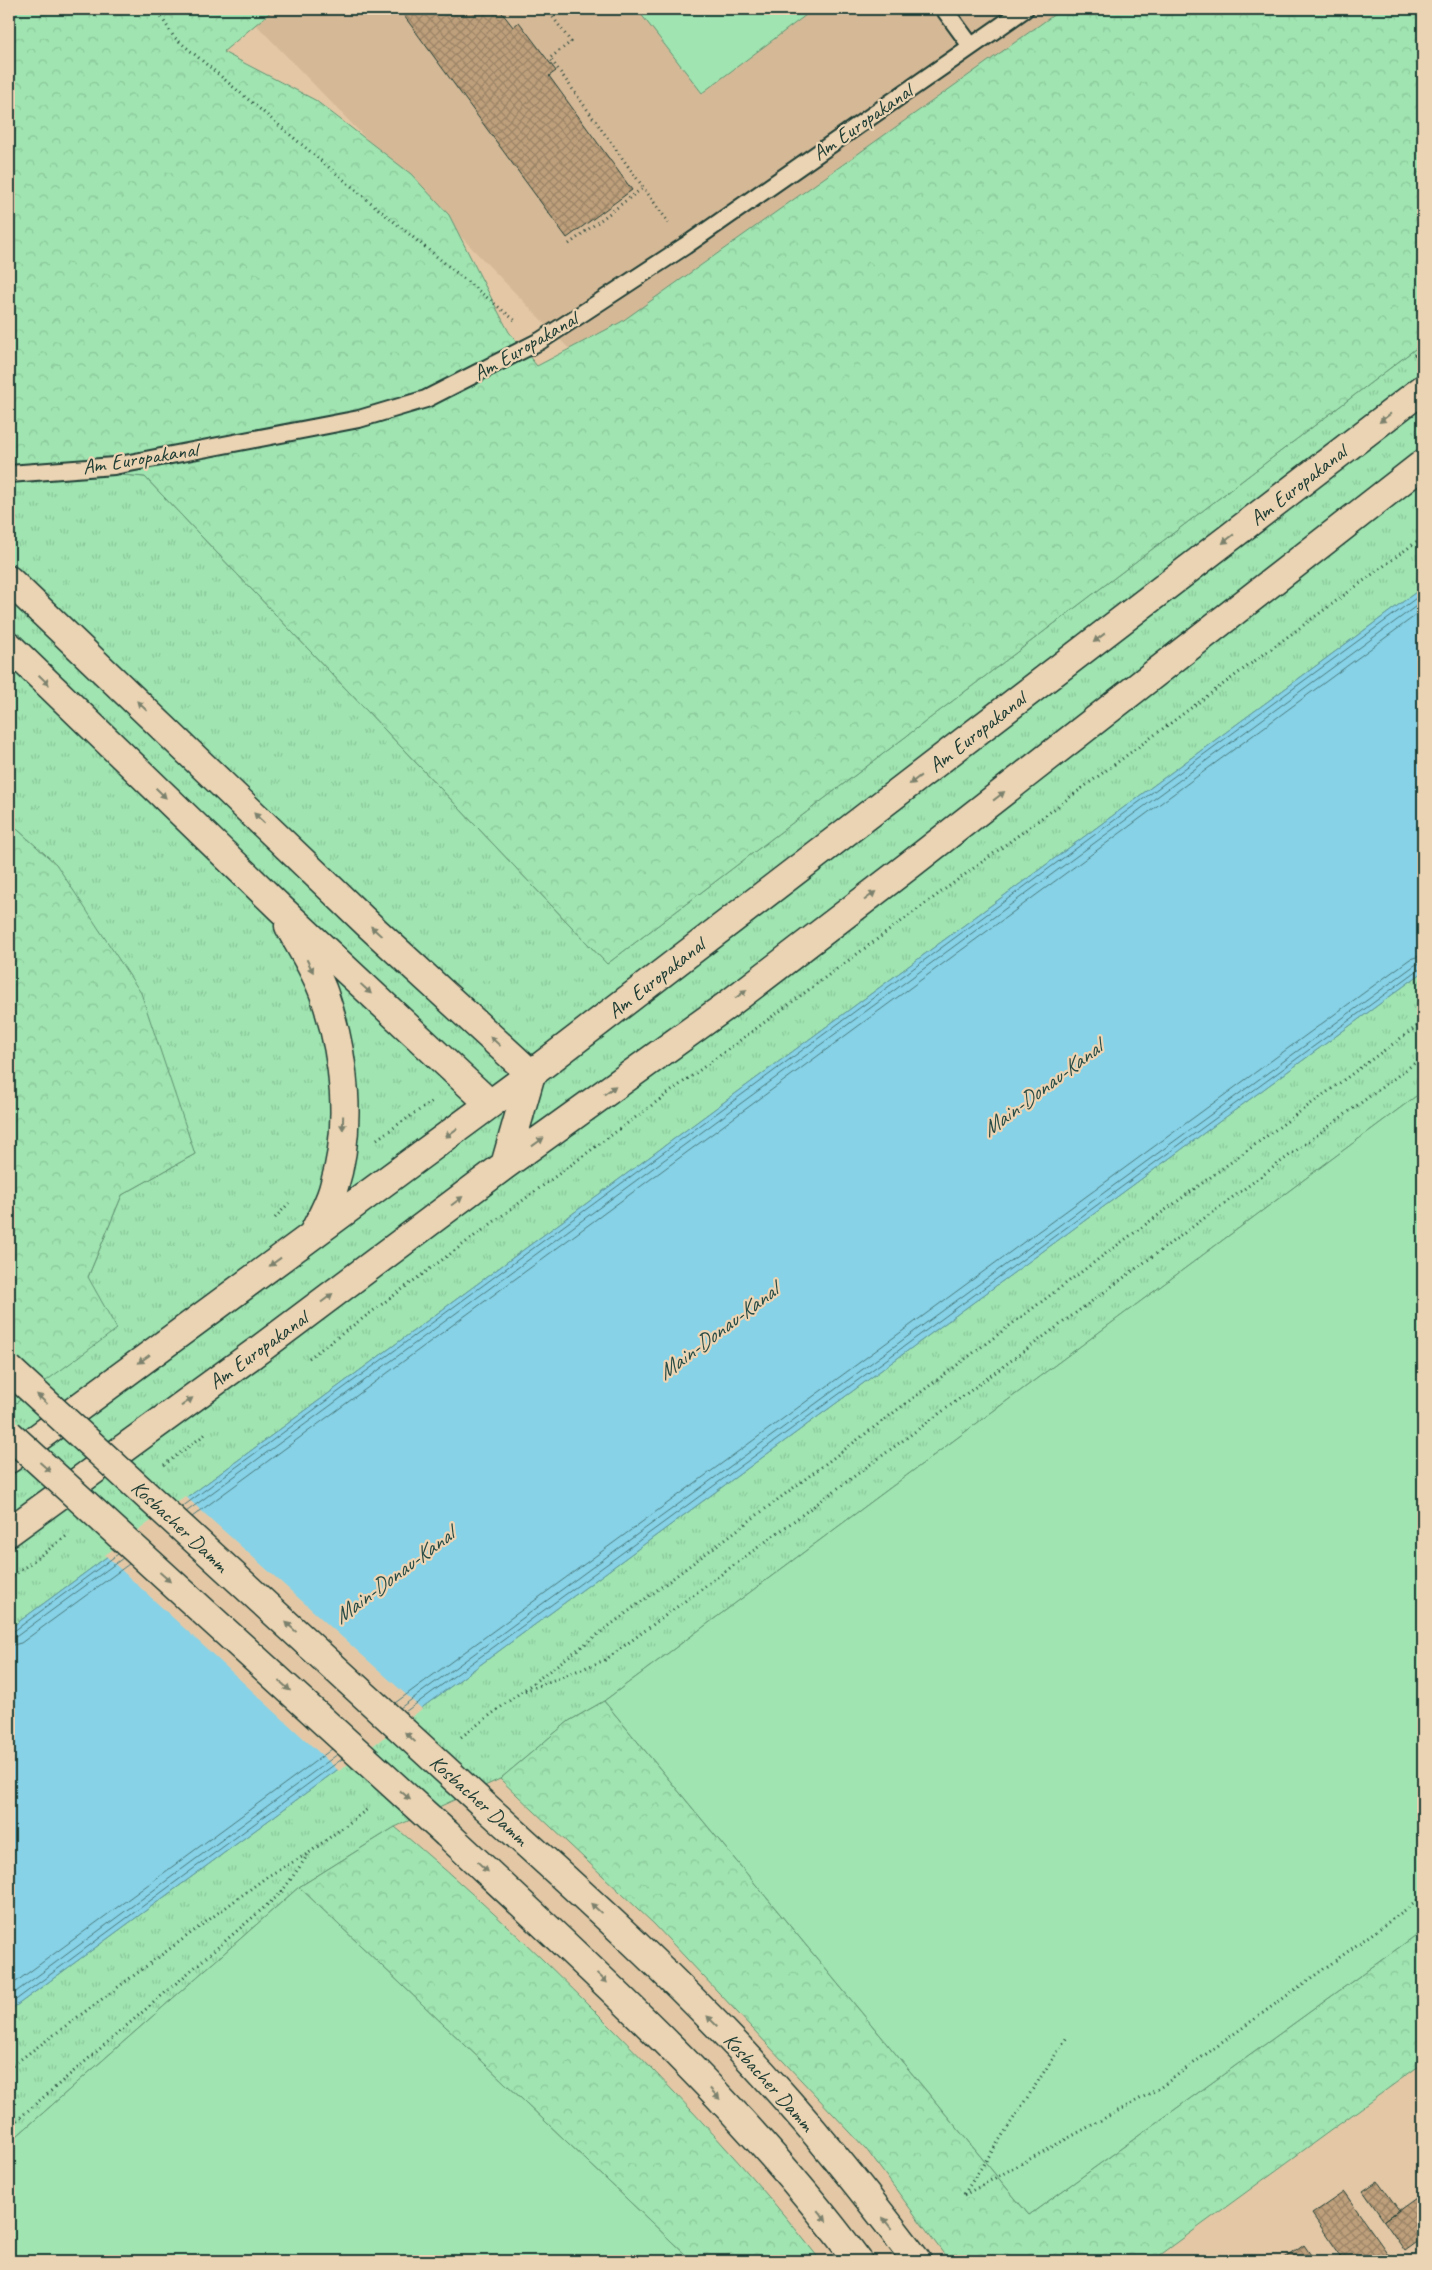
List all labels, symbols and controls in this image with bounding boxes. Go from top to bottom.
street label: Am Europakanal [807,76,920,166]
street label: Am Europakanal [468,304,585,386]
one-way arrow [1379,413,1392,424]
street label: Am Europakanal [81,436,203,480]
street label: Am Europakanal [1244,437,1355,531]
one-way arrow [1222,533,1235,544]
one-way arrow [1092,633,1106,643]
one-way arrow [38,674,50,686]
street label: Am Europakanal [923,684,1034,778]
one-way arrow [136,700,148,712]
one-way arrow [909,774,922,785]
one-way arrow [154,787,166,799]
one-way arrow [992,791,1006,801]
one-way arrow [253,813,265,825]
one-way arrow [863,890,876,901]
one-way arrow [370,925,382,937]
street label: Am Europakanal [602,930,713,1024]
one-way arrow [306,959,314,974]
one-way arrow [360,983,372,995]
one-way arrow [734,989,748,999]
water label: Main-Donau-Kanal [976,1030,1113,1143]
one-way arrow [490,1035,502,1047]
one-way arrow [603,1085,616,1095]
one-way arrow [339,1116,347,1132]
one-way arrow [444,1128,458,1138]
one-way arrow [531,1137,545,1147]
one-way arrow [450,1196,464,1206]
one-way arrow [269,1257,282,1268]
water label: Main-Donau-Kanal [652,1273,789,1386]
one-way arrow [320,1293,333,1304]
street label: Am Europakanal [203,1303,315,1395]
one-way arrow [137,1354,151,1364]
one-way arrow [36,1393,48,1405]
one-way arrow [180,1397,194,1407]
one-way arrow [38,1461,50,1473]
street label: Kosbacher Damm [126,1474,236,1579]
water label: Main-Donau-Kanal [328,1517,465,1630]
one-way arrow [158,1571,171,1582]
one-way arrow [285,1621,297,1633]
one-way arrow [279,1680,291,1692]
one-way arrow [405,1731,417,1743]
street label: Kosbacher Damm [424,1749,535,1852]
one-way arrow [399,1790,412,1801]
one-way arrow [477,1861,489,1873]
one-way arrow [590,1902,602,1914]
one-way arrow [595,1972,607,1984]
one-way arrow [706,2015,718,2027]
street label: Kosbacher Damm [718,2027,821,2138]
one-way arrow [709,2088,721,2100]
one-way arrow [817,2210,828,2223]
one-way arrow [882,2217,893,2230]

